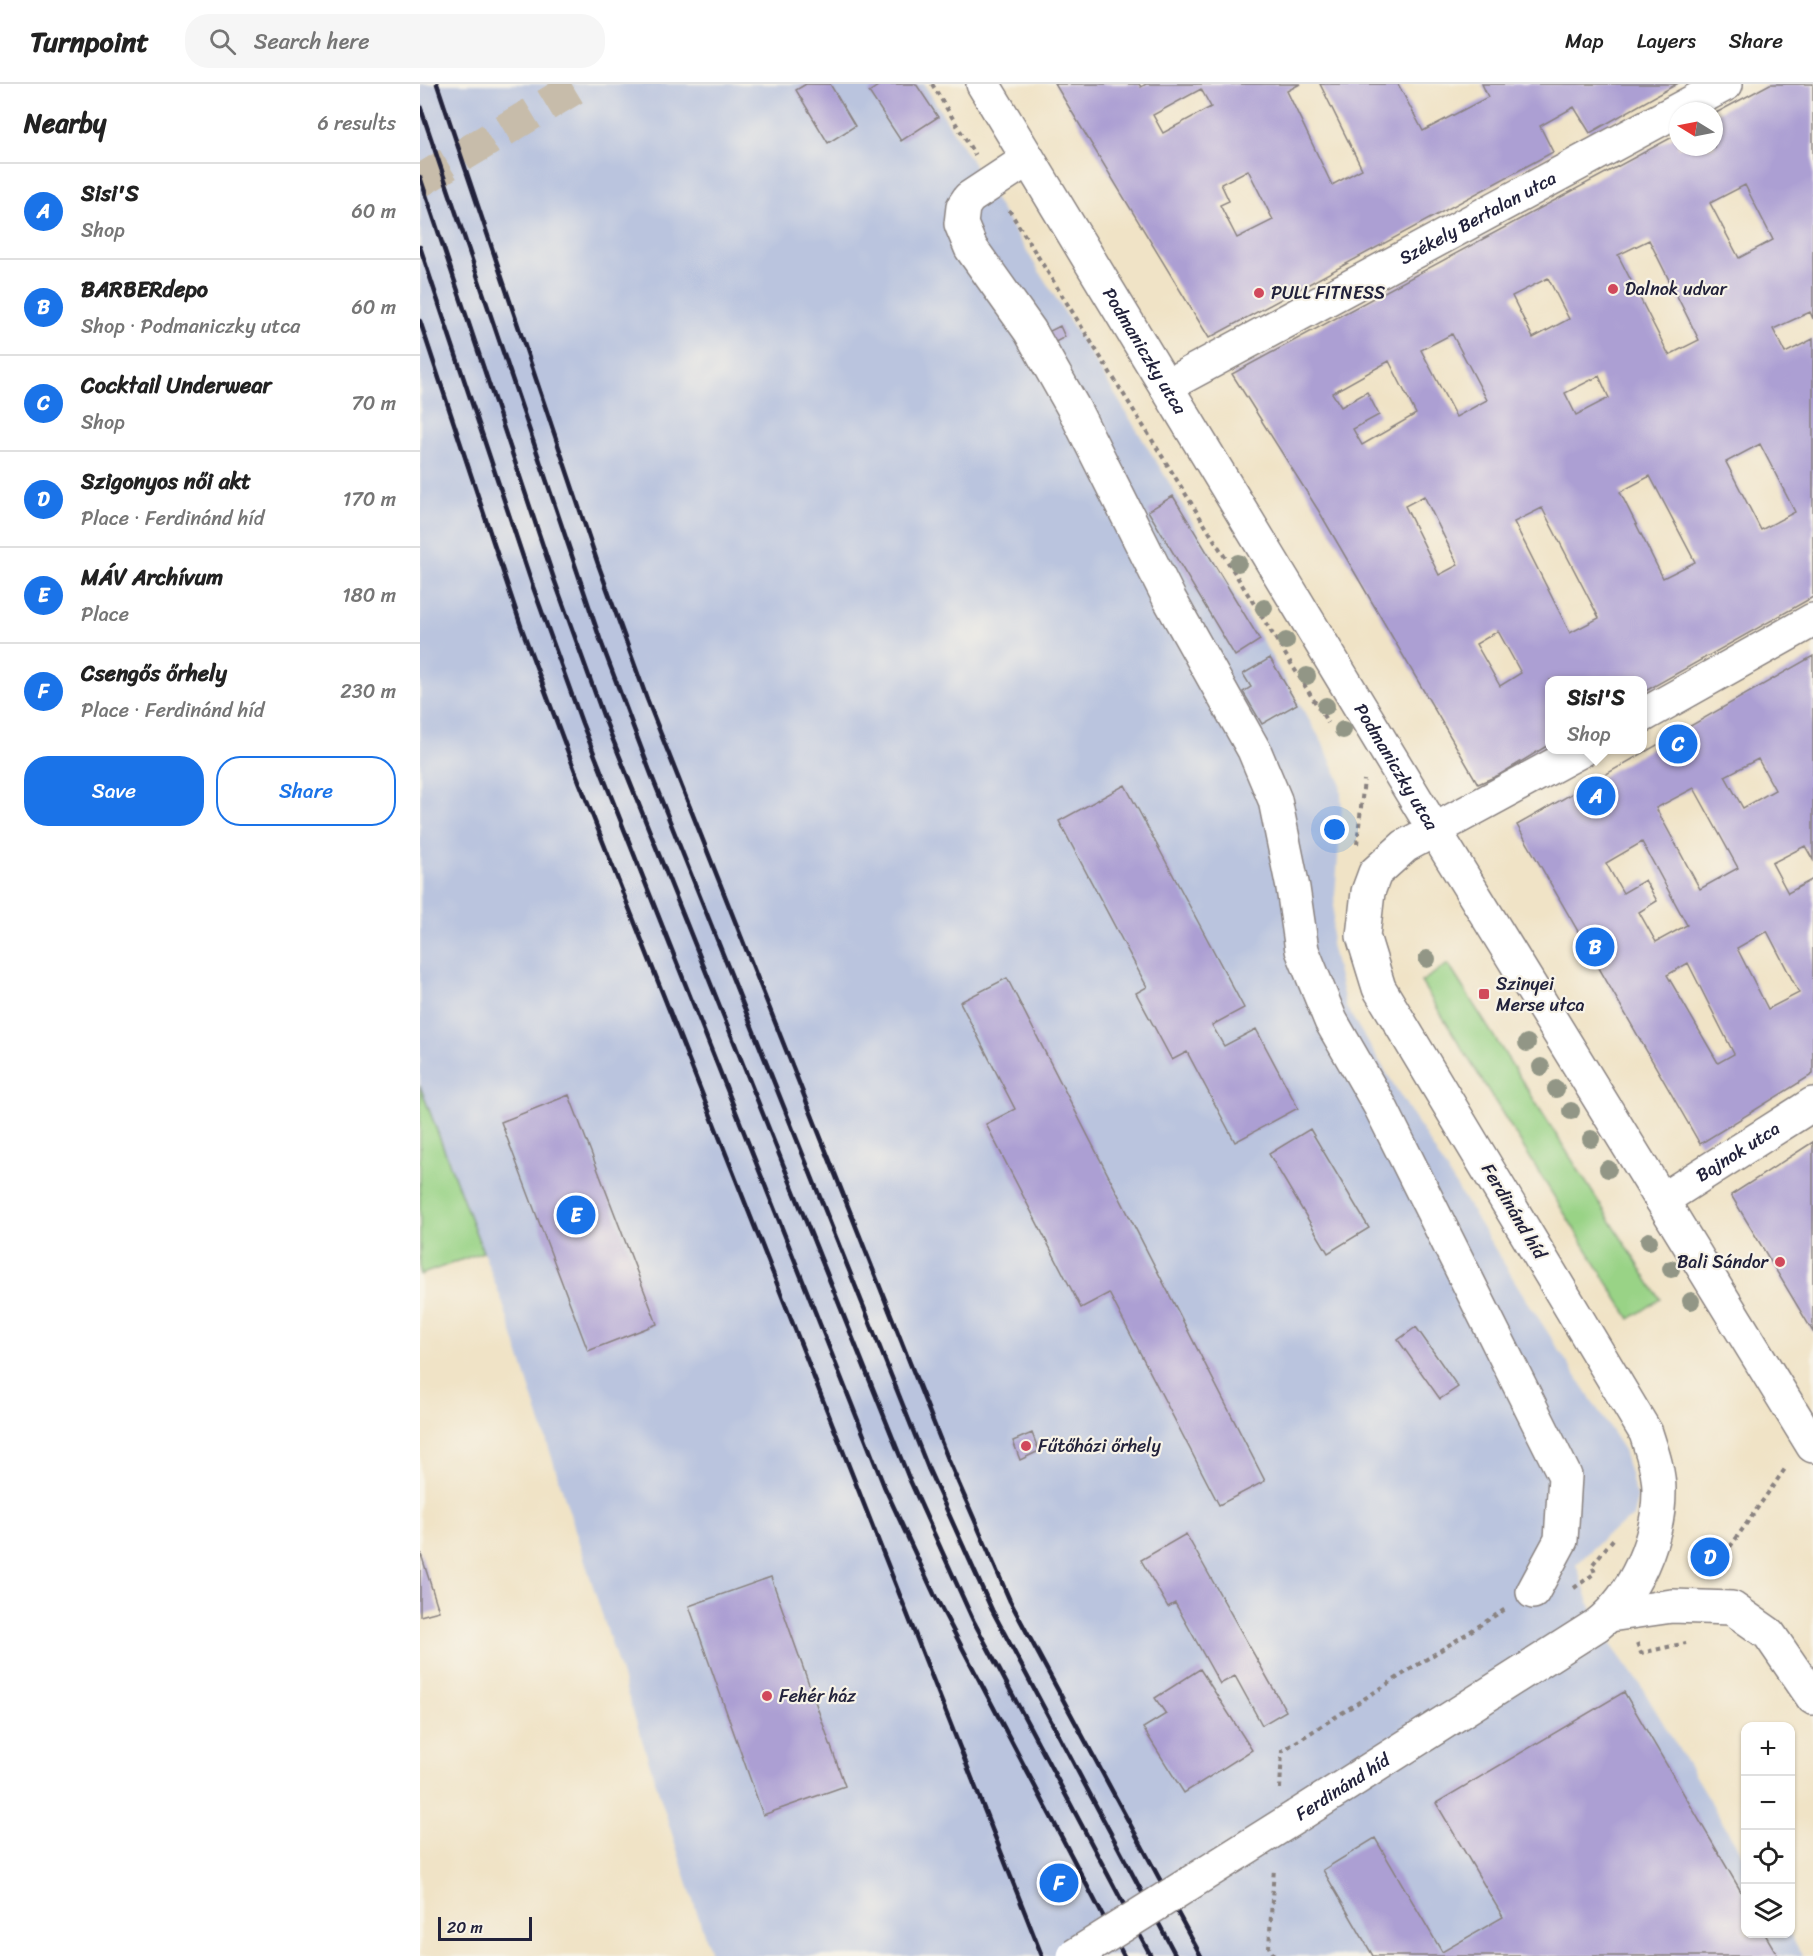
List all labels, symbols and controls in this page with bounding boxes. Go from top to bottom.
search box [185,14,605,68]
text: Turnpoint [30,17,149,66]
text: Search here [254,22,370,61]
text: Map [1565,22,1604,60]
text: Layers [1637,22,1696,60]
text: Share [1729,22,1783,60]
icon: search [206,25,239,58]
text: Nearby [24,100,106,146]
north arrow [1669,102,1723,156]
text: 6 results [317,106,396,141]
street label: Székely Bertalan utca [1393,162,1562,274]
text: Sisi'S [81,174,139,213]
text: A [37,194,50,229]
text: 60 m [351,194,396,229]
text: Shop [81,213,125,248]
text: BARBERdepo [81,270,208,309]
place label: Dalnok udvar [1625,273,1729,305]
place label: PULL FITNESS [1271,277,1385,309]
street label: Podmaniczky utca [1094,281,1196,422]
marker: Dalnok udvar [1606,282,1620,296]
marker: PULL FITNESS [1252,286,1266,300]
text: B [37,290,50,325]
text: 60 m [351,290,396,325]
text: Shop · Podmaniczky utca [81,309,300,344]
text: Cocktail Underwear [81,366,271,405]
text: C [37,386,50,421]
text: 70 m [351,386,396,421]
text: Shop [81,405,125,440]
text: Szigonyos női akt [81,462,251,501]
text: D [38,482,49,517]
text: 170 m [343,482,396,517]
text: Place · Ferdinánd híd [81,501,264,536]
text: MÁV Archívum [81,558,223,597]
text: E [38,578,49,613]
text: 180 m [342,578,396,613]
text: Place [81,597,129,632]
text: Csengős őrhely [81,654,227,693]
text: F [38,674,49,709]
text: 230 m [340,674,396,709]
popup [1545,676,1647,754]
text: Sisi'S [1567,678,1625,717]
text: Place · Ferdinánd híd [81,693,264,728]
street label: Podmaniczky utca [1345,697,1448,837]
text: Shop [1567,717,1611,752]
pin: C [1658,722,1698,766]
button: Save [24,756,204,826]
button: Share [216,756,396,826]
pin: A [1576,774,1616,818]
your location [1320,815,1349,844]
pin: B [1576,924,1614,970]
place label: Szinyei Merse utca [1496,968,1584,1021]
marker: Szinyei Merse utca [1477,987,1491,1001]
street label: Bajnok utca [1689,1113,1787,1191]
street label: Ferdinánd híd [1473,1157,1556,1267]
pin: E [556,1192,596,1238]
place label: Bali Sándor [1677,1246,1770,1278]
marker: Bali Sándor [1773,1255,1787,1269]
place label: Fűtőházi őrhely [1038,1430,1161,1462]
marker: Fűtőházi őrhely [1019,1439,1033,1453]
pin: D [1690,1534,1730,1580]
place label: Fehér ház [779,1680,856,1712]
marker: Fehér ház [760,1689,774,1703]
map controls [1741,1722,1795,1938]
button: + [1741,1722,1795,1776]
street label: Ferdinánd híd [1289,1744,1398,1829]
button: − [1741,1776,1795,1830]
button: locate [1741,1830,1795,1884]
pin: F [1040,1860,1078,1906]
button: layers [1741,1884,1795,1938]
text: 20 m [447,1913,483,1942]
scale bar [438,1914,532,1942]

